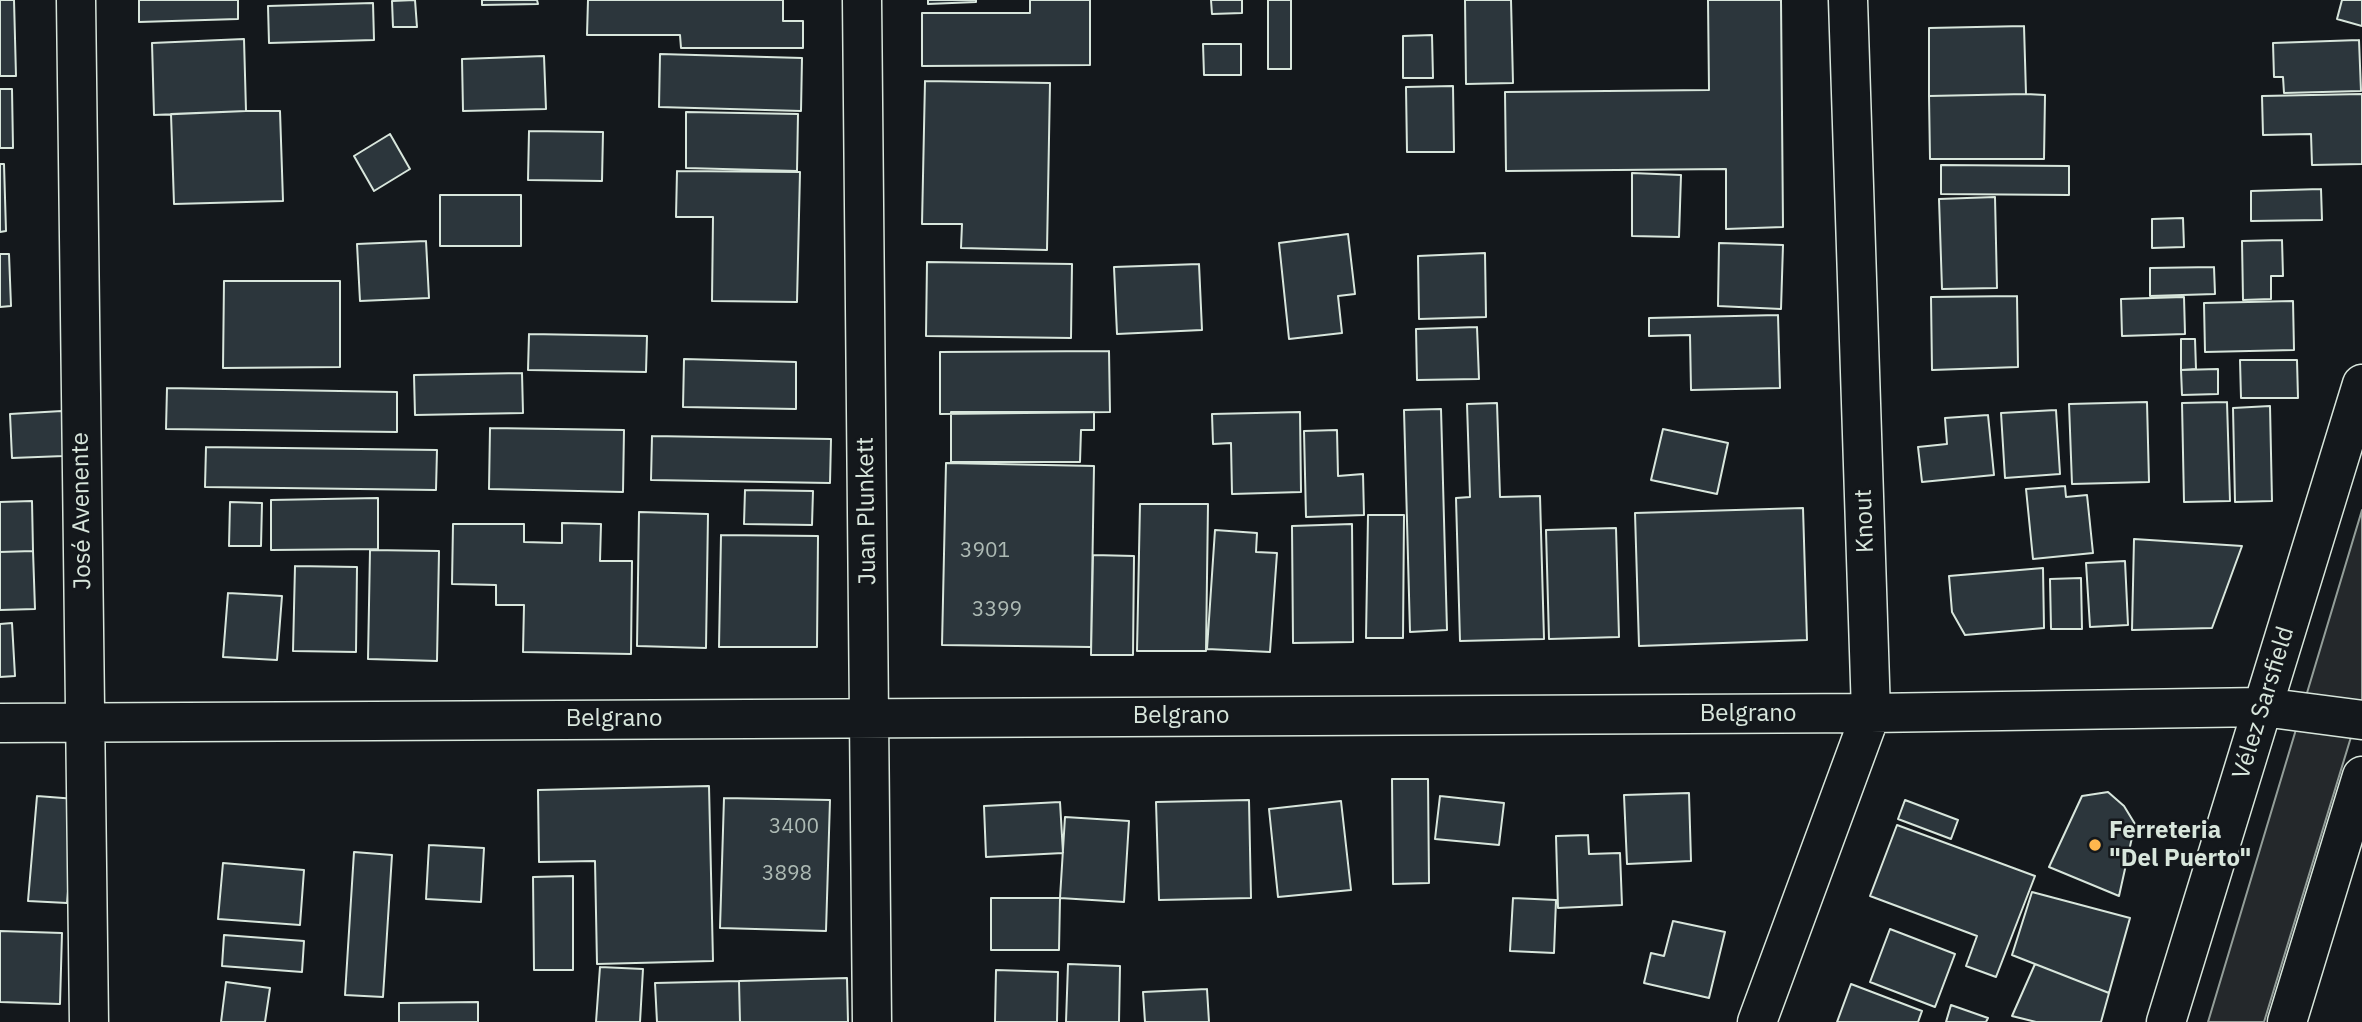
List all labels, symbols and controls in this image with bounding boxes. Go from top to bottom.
street label: José Avenente [66,432,98,590]
street label: Juan Plunkett [851,437,883,585]
street label: Knout [1849,488,1881,554]
house number: 3901 [960,538,1010,564]
house number: 3399 [972,597,1022,623]
street label: Vélez Sarsfield [2227,623,2301,783]
street label: Belgrano [1700,700,1796,728]
street label: Belgrano [1133,702,1229,730]
street label: Belgrano [566,705,662,733]
house number: 3400 [769,814,819,840]
place label: Ferreteria "Del Puerto" [2109,817,2251,873]
marker: Ferreteria "Del Puerto" [2087,837,2103,853]
house number: 3898 [762,861,812,887]

